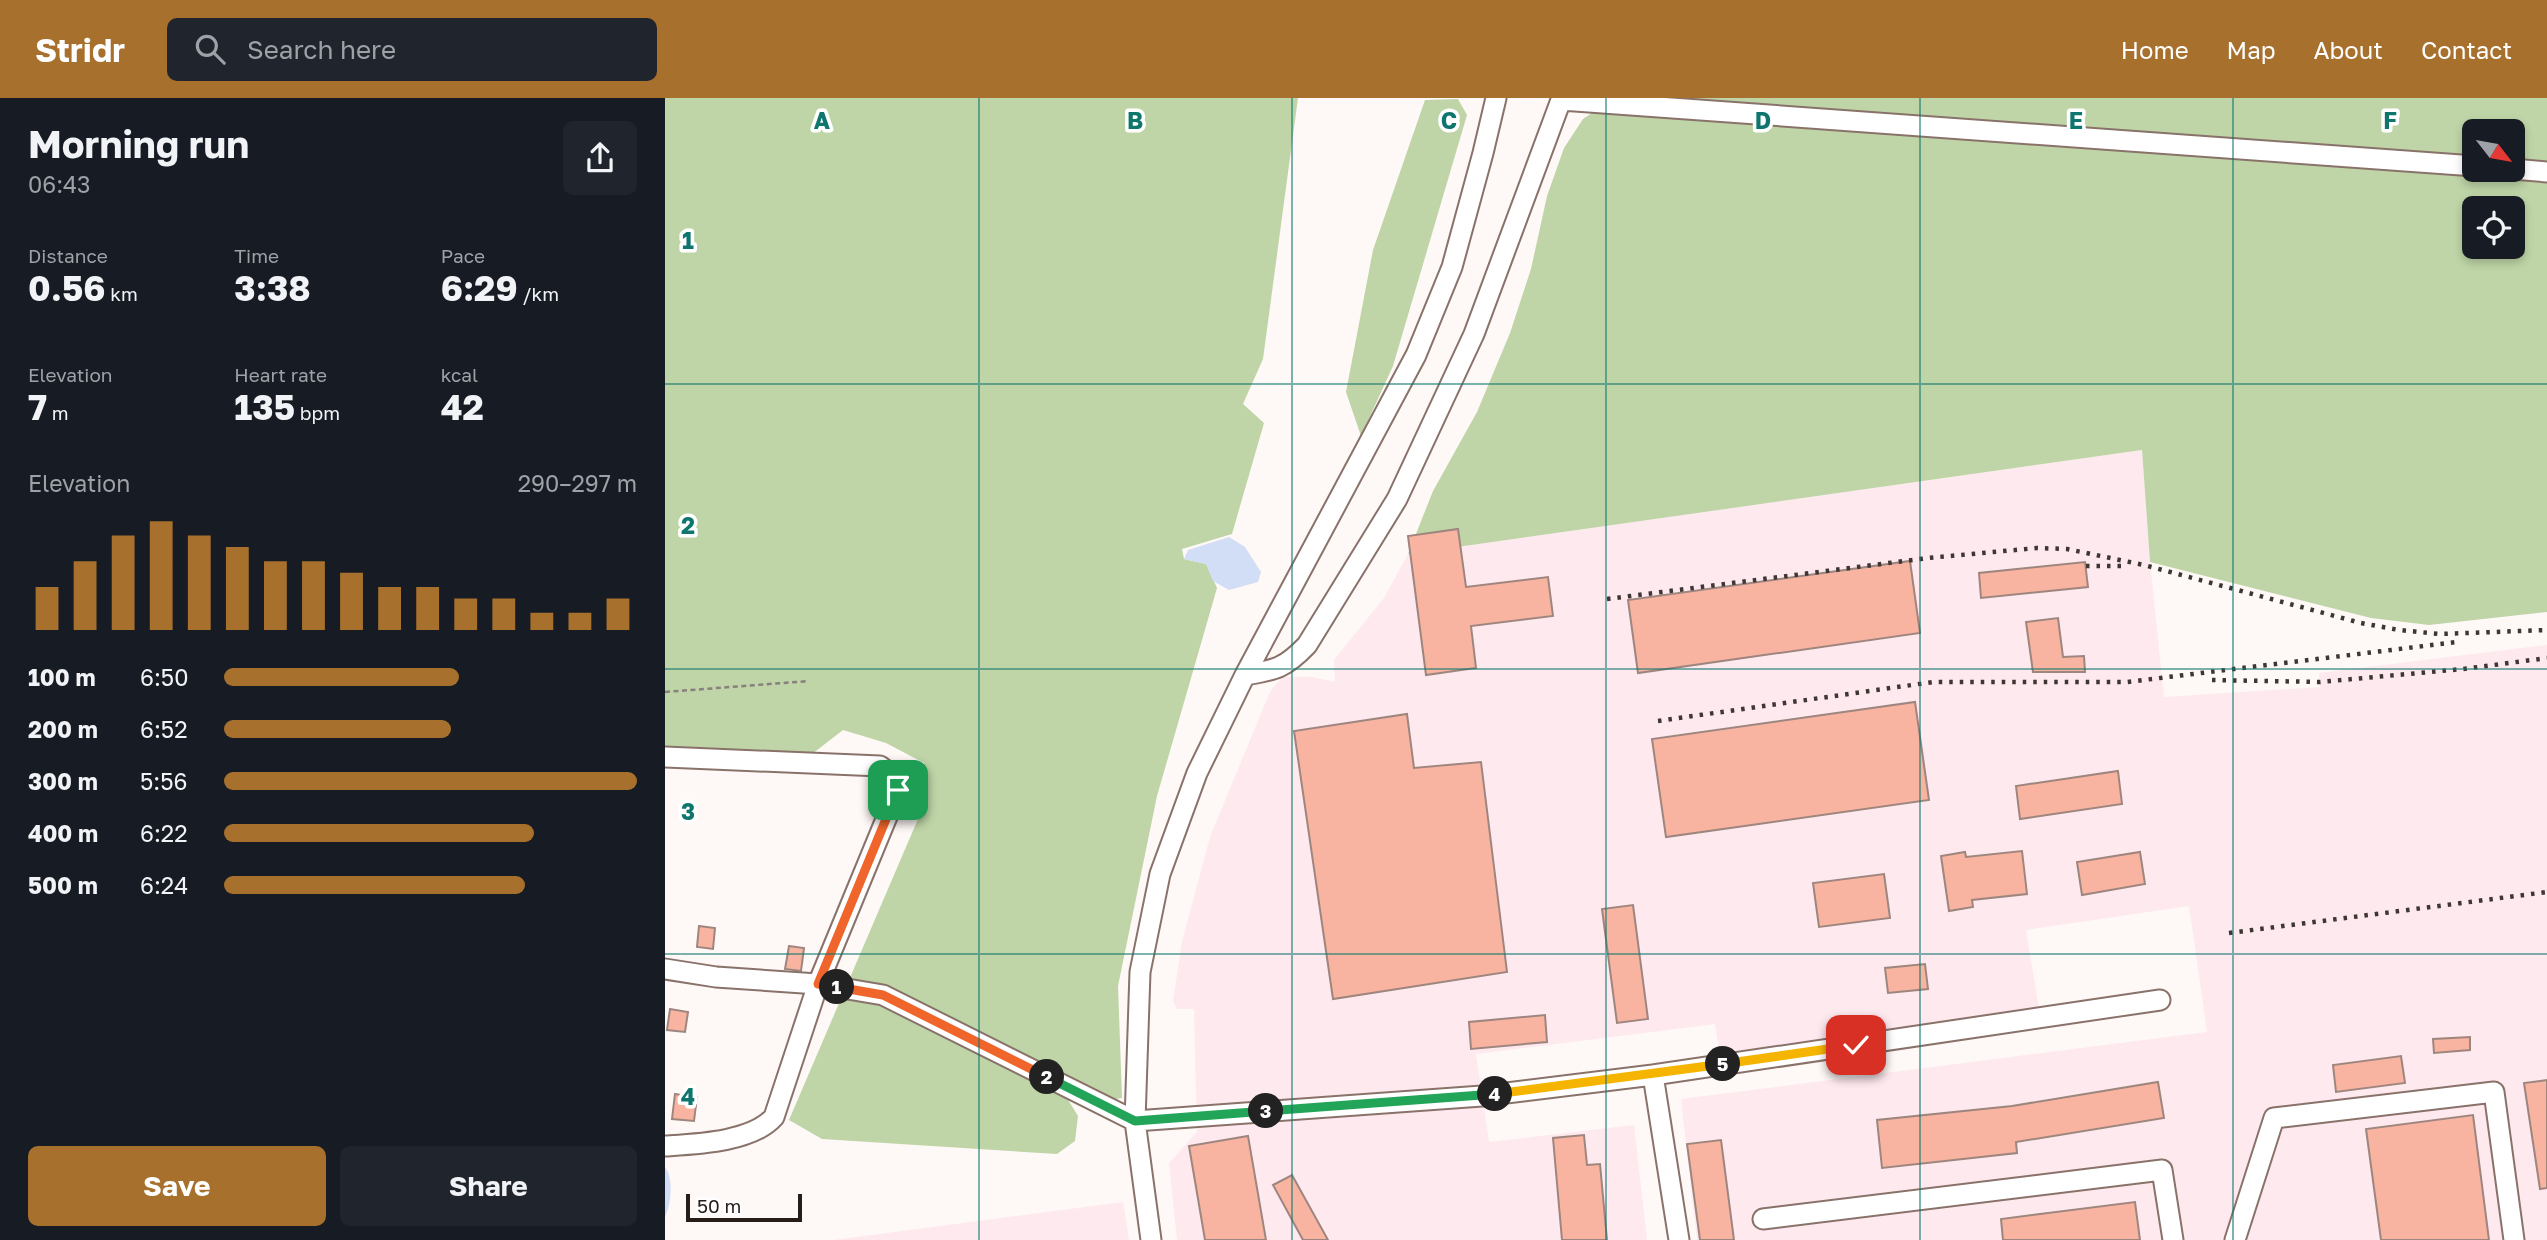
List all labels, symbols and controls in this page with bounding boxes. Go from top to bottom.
search box [167,18,657,81]
text: Stridr [35,30,125,69]
icon: search [191,30,229,68]
text: Search here [247,34,396,65]
text: Home [2121,35,2189,64]
text: Map [2227,35,2276,64]
text: About [2314,35,2383,64]
text: Contact [2421,35,2512,64]
text: A [814,106,831,134]
text: B [1127,106,1143,134]
text: C [1441,106,1457,134]
text: D [1755,106,1771,134]
text: E [2069,106,2083,134]
text: F [2383,106,2397,134]
north arrow [2462,119,2525,182]
map controls [2462,119,2525,259]
text: Morning run [28,121,249,166]
button: share [563,121,637,195]
text: 06:43 [28,170,91,198]
button: locate [2462,196,2525,259]
text: 1 [682,226,694,254]
text: Distance [28,244,108,267]
text: Time [234,244,279,267]
text: Pace [441,244,485,267]
text: 0.56 [28,267,106,309]
text: 3:38 [234,267,311,309]
text: 6:29 [441,267,518,309]
text: km [106,282,138,305]
text: /km [518,282,559,305]
text: Elevation [28,363,113,386]
text: Heart rate [234,363,327,386]
text: kcal [441,363,478,386]
text: 7 [28,386,47,428]
text: 135 [234,386,295,428]
text: 42 [441,386,484,428]
text: m [47,401,69,424]
text: bpm [295,401,340,424]
text: Elevation [28,469,130,497]
text: 290–297 m [518,469,637,497]
text: 2 [681,511,695,539]
text: 100 m [28,663,96,691]
text: 6:50 [140,663,188,691]
text: 200 m [28,715,98,743]
text: 6:52 [140,715,188,743]
pin [868,760,928,820]
text: 300 m [28,767,98,795]
text: 5:56 [140,767,188,795]
icon: arrive [879,771,917,809]
text: 3 [681,797,695,825]
text: 400 m [28,819,98,847]
text: 6:22 [140,819,188,847]
text: 500 m [28,871,98,899]
text: 6:24 [140,871,188,899]
pin: 1 [819,970,855,1004]
text: 1 [832,975,841,998]
pin [1826,1015,1886,1075]
icon: check [1837,1026,1875,1064]
pin: 5 [1705,1046,1741,1082]
text: 5 [1717,1052,1728,1075]
pin: 2 [1029,1060,1065,1094]
text: 2 [1041,1065,1052,1088]
pin: 4 [1477,1076,1513,1112]
text: 4 [681,1082,695,1110]
text: 4 [1489,1082,1500,1105]
pin: 3 [1249,1094,1283,1128]
text: 3 [1260,1099,1271,1122]
button: Save [28,1146,326,1226]
button: Share [340,1146,637,1226]
scale bar [686,1191,801,1223]
text: 50 m [697,1194,741,1217]

